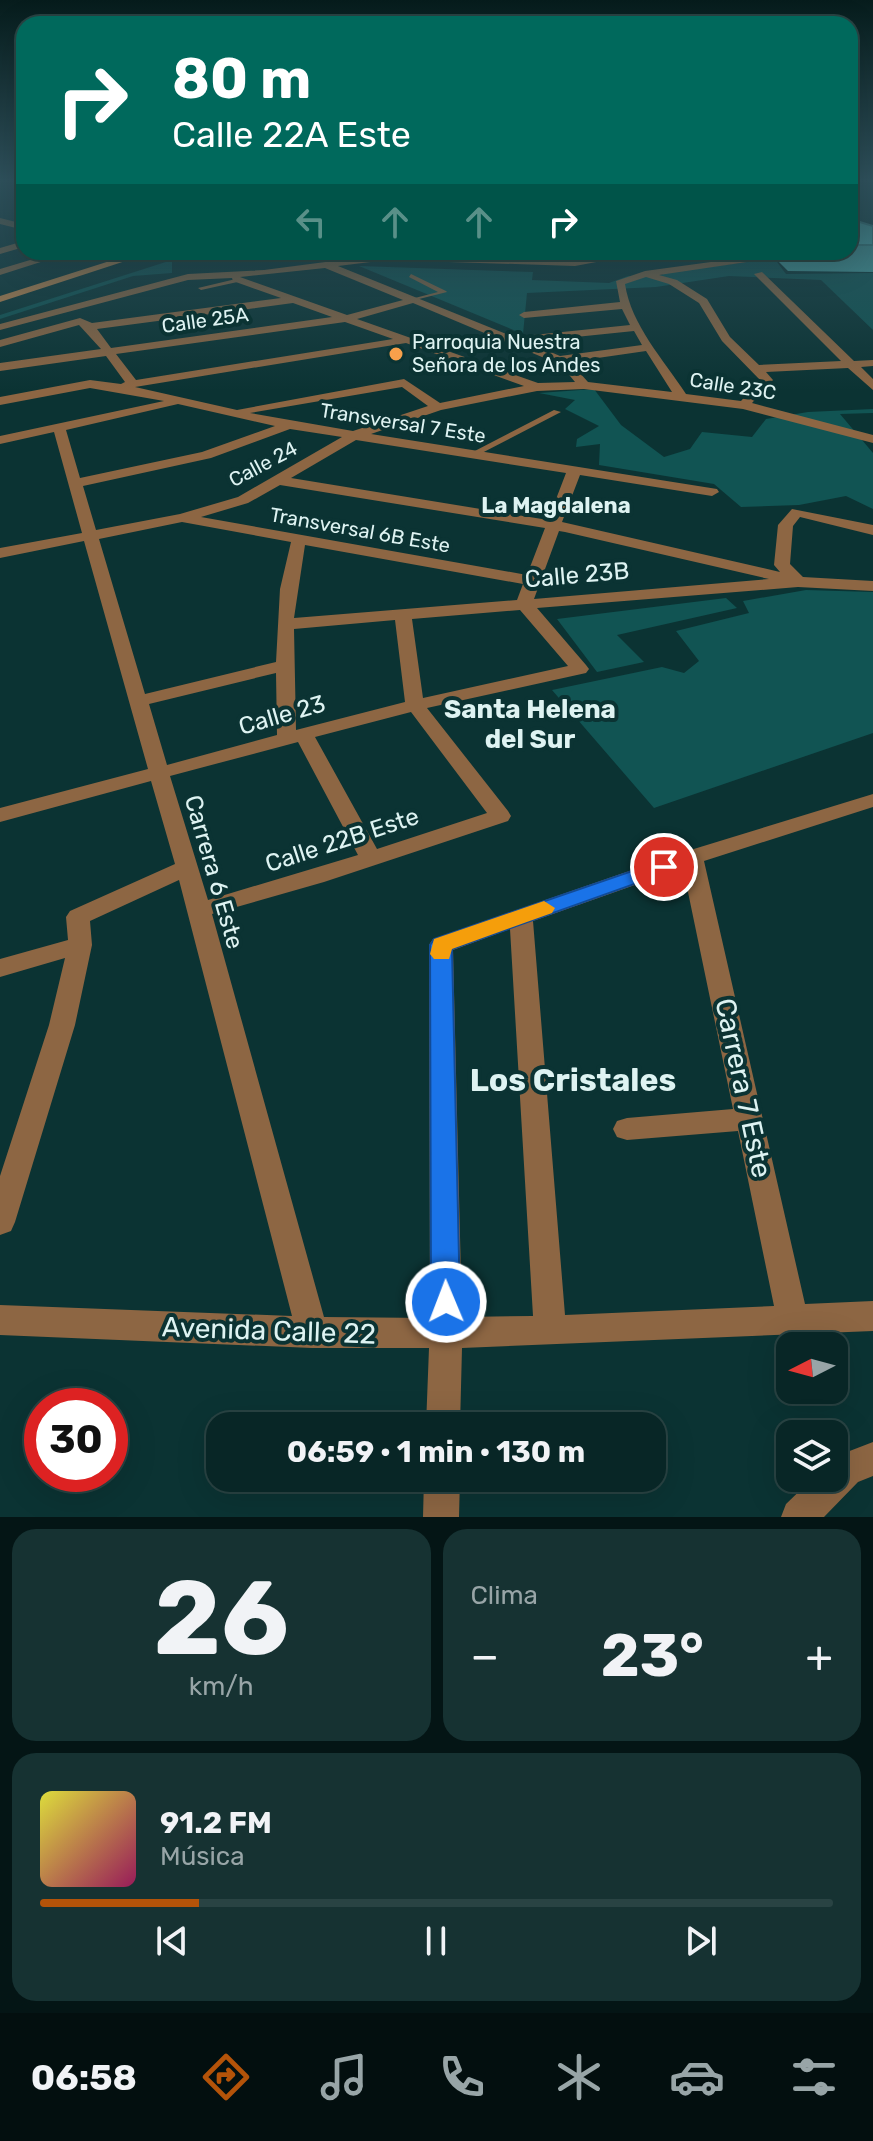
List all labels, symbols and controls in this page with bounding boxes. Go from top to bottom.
text: 80 m [172,46,311,112]
icon: right [40,48,144,152]
text: Calle 22A Este [172,113,411,156]
icon: left [289,200,333,244]
icon: ahead [373,200,417,244]
icon: ahead [457,200,501,244]
icon: right [541,200,585,244]
street label: Calle 25A [160,302,250,338]
place label: Parroquia Nuestra Señora de los Andes [412,330,600,377]
marker: Parroquia Nuestra Señora de los Andes [387,345,405,363]
street label: Calle 23C [688,367,778,405]
street label: Transversal 7 Este [318,398,488,448]
street label: Calle 24 [225,436,301,492]
district label: La Magdalena [481,492,631,519]
street label: Transversal 6B Este [268,502,452,558]
street label: Calle 23B [524,556,630,594]
street label: Calle 23 [235,689,329,741]
district label: Santa Helena del Sur [444,694,616,755]
street label: Carrera 6 Este [179,792,249,952]
street label: Calle 22B Este [262,802,422,878]
pin [630,833,698,901]
icon: arrive [642,845,686,889]
street label: Carrera 7 Este [708,995,779,1181]
district label: Los Cristales [470,1061,676,1099]
position arrow [404,1260,488,1344]
street label: Avenida Calle 22 [161,1310,377,1351]
north arrow [776,1332,848,1404]
map controls [776,1332,848,1492]
speed limit sign: 30 [24,1388,128,1492]
button: layers [776,1420,848,1492]
text: 06:59 · 1 min · 130 m [287,1434,585,1470]
text: 26 [154,1557,289,1680]
text: Clima [471,1580,538,1611]
text: 23° [601,1620,704,1691]
text: − [471,1630,499,1682]
text: + [806,1630,833,1682]
text: km/h [189,1671,254,1702]
text: 91.2 FM [160,1805,272,1841]
text: Música [160,1841,245,1872]
icon: previous [150,1919,194,1963]
icon: pause [414,1919,458,1963]
icon: next [679,1919,723,1963]
icon: directions [198,2049,254,2105]
icon: music [316,2049,372,2105]
icon: phone [434,2049,490,2105]
icon: climate [551,2049,607,2105]
icon: car [669,2049,725,2105]
icon: filters [786,2049,842,2105]
text: 06:58 [31,2056,137,2099]

